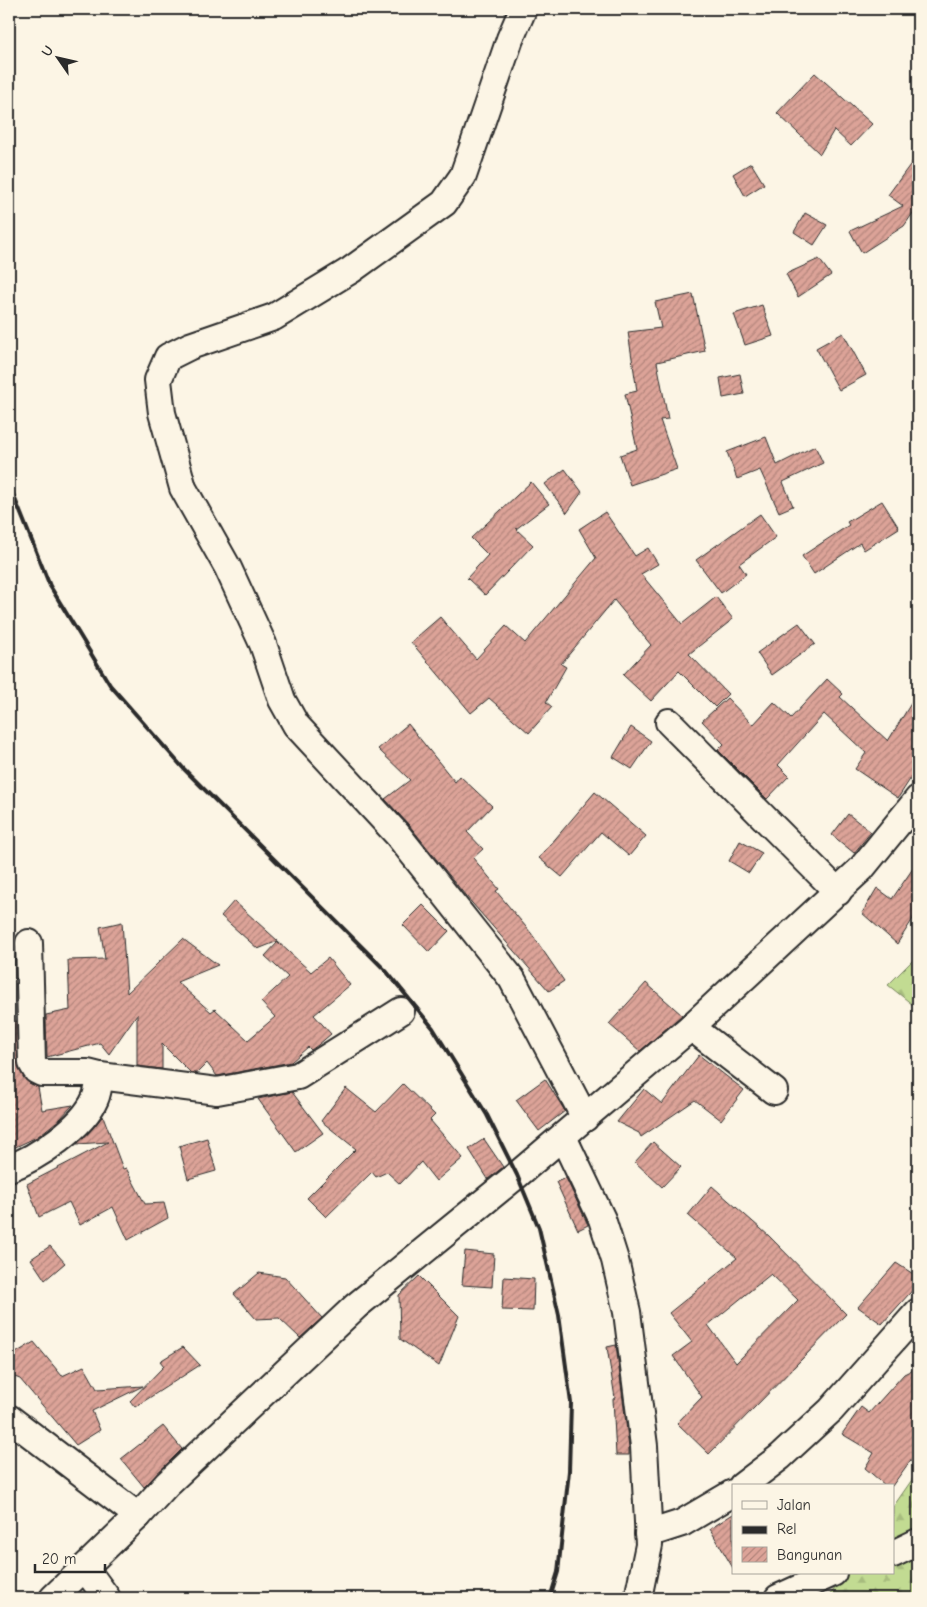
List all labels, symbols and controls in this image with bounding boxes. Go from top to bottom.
north arrow [32,32,82,82]
text: U [38,42,57,60]
legend [732,1484,894,1574]
text: Jalan [777,1496,811,1514]
text: Rel [777,1520,797,1538]
scale bar [35,1542,105,1574]
text: Bangunan [777,1546,842,1564]
text: 20 m [42,1550,76,1568]

